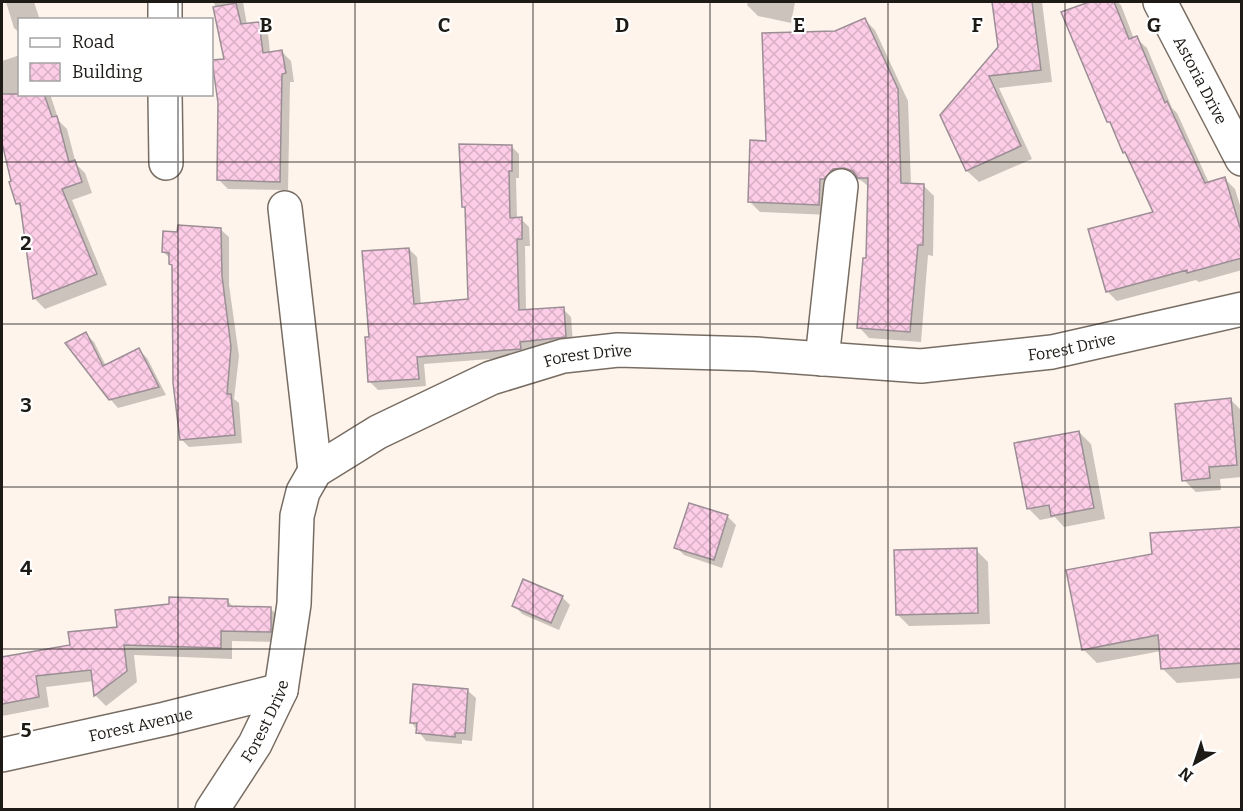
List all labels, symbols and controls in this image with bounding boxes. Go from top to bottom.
text: B [260,13,273,37]
text: C [438,13,450,37]
text: D [615,13,629,37]
text: E [793,13,805,37]
text: F [971,13,983,37]
text: G [1147,13,1161,37]
legend [18,18,213,96]
text: Road [72,31,115,53]
street label: Astoria Drive [1170,33,1231,127]
text: Building [72,61,143,83]
text: 2 [20,231,32,255]
street label: Forest Drive [1027,328,1117,364]
street label: Forest Drive [541,340,632,371]
text: 3 [20,393,32,417]
text: 4 [20,556,32,580]
street label: Forest Drive [236,679,292,765]
street label: Forest Avenue [87,703,194,745]
text: 5 [21,718,32,742]
north arrow [1165,733,1225,793]
text: N [1175,763,1197,786]

